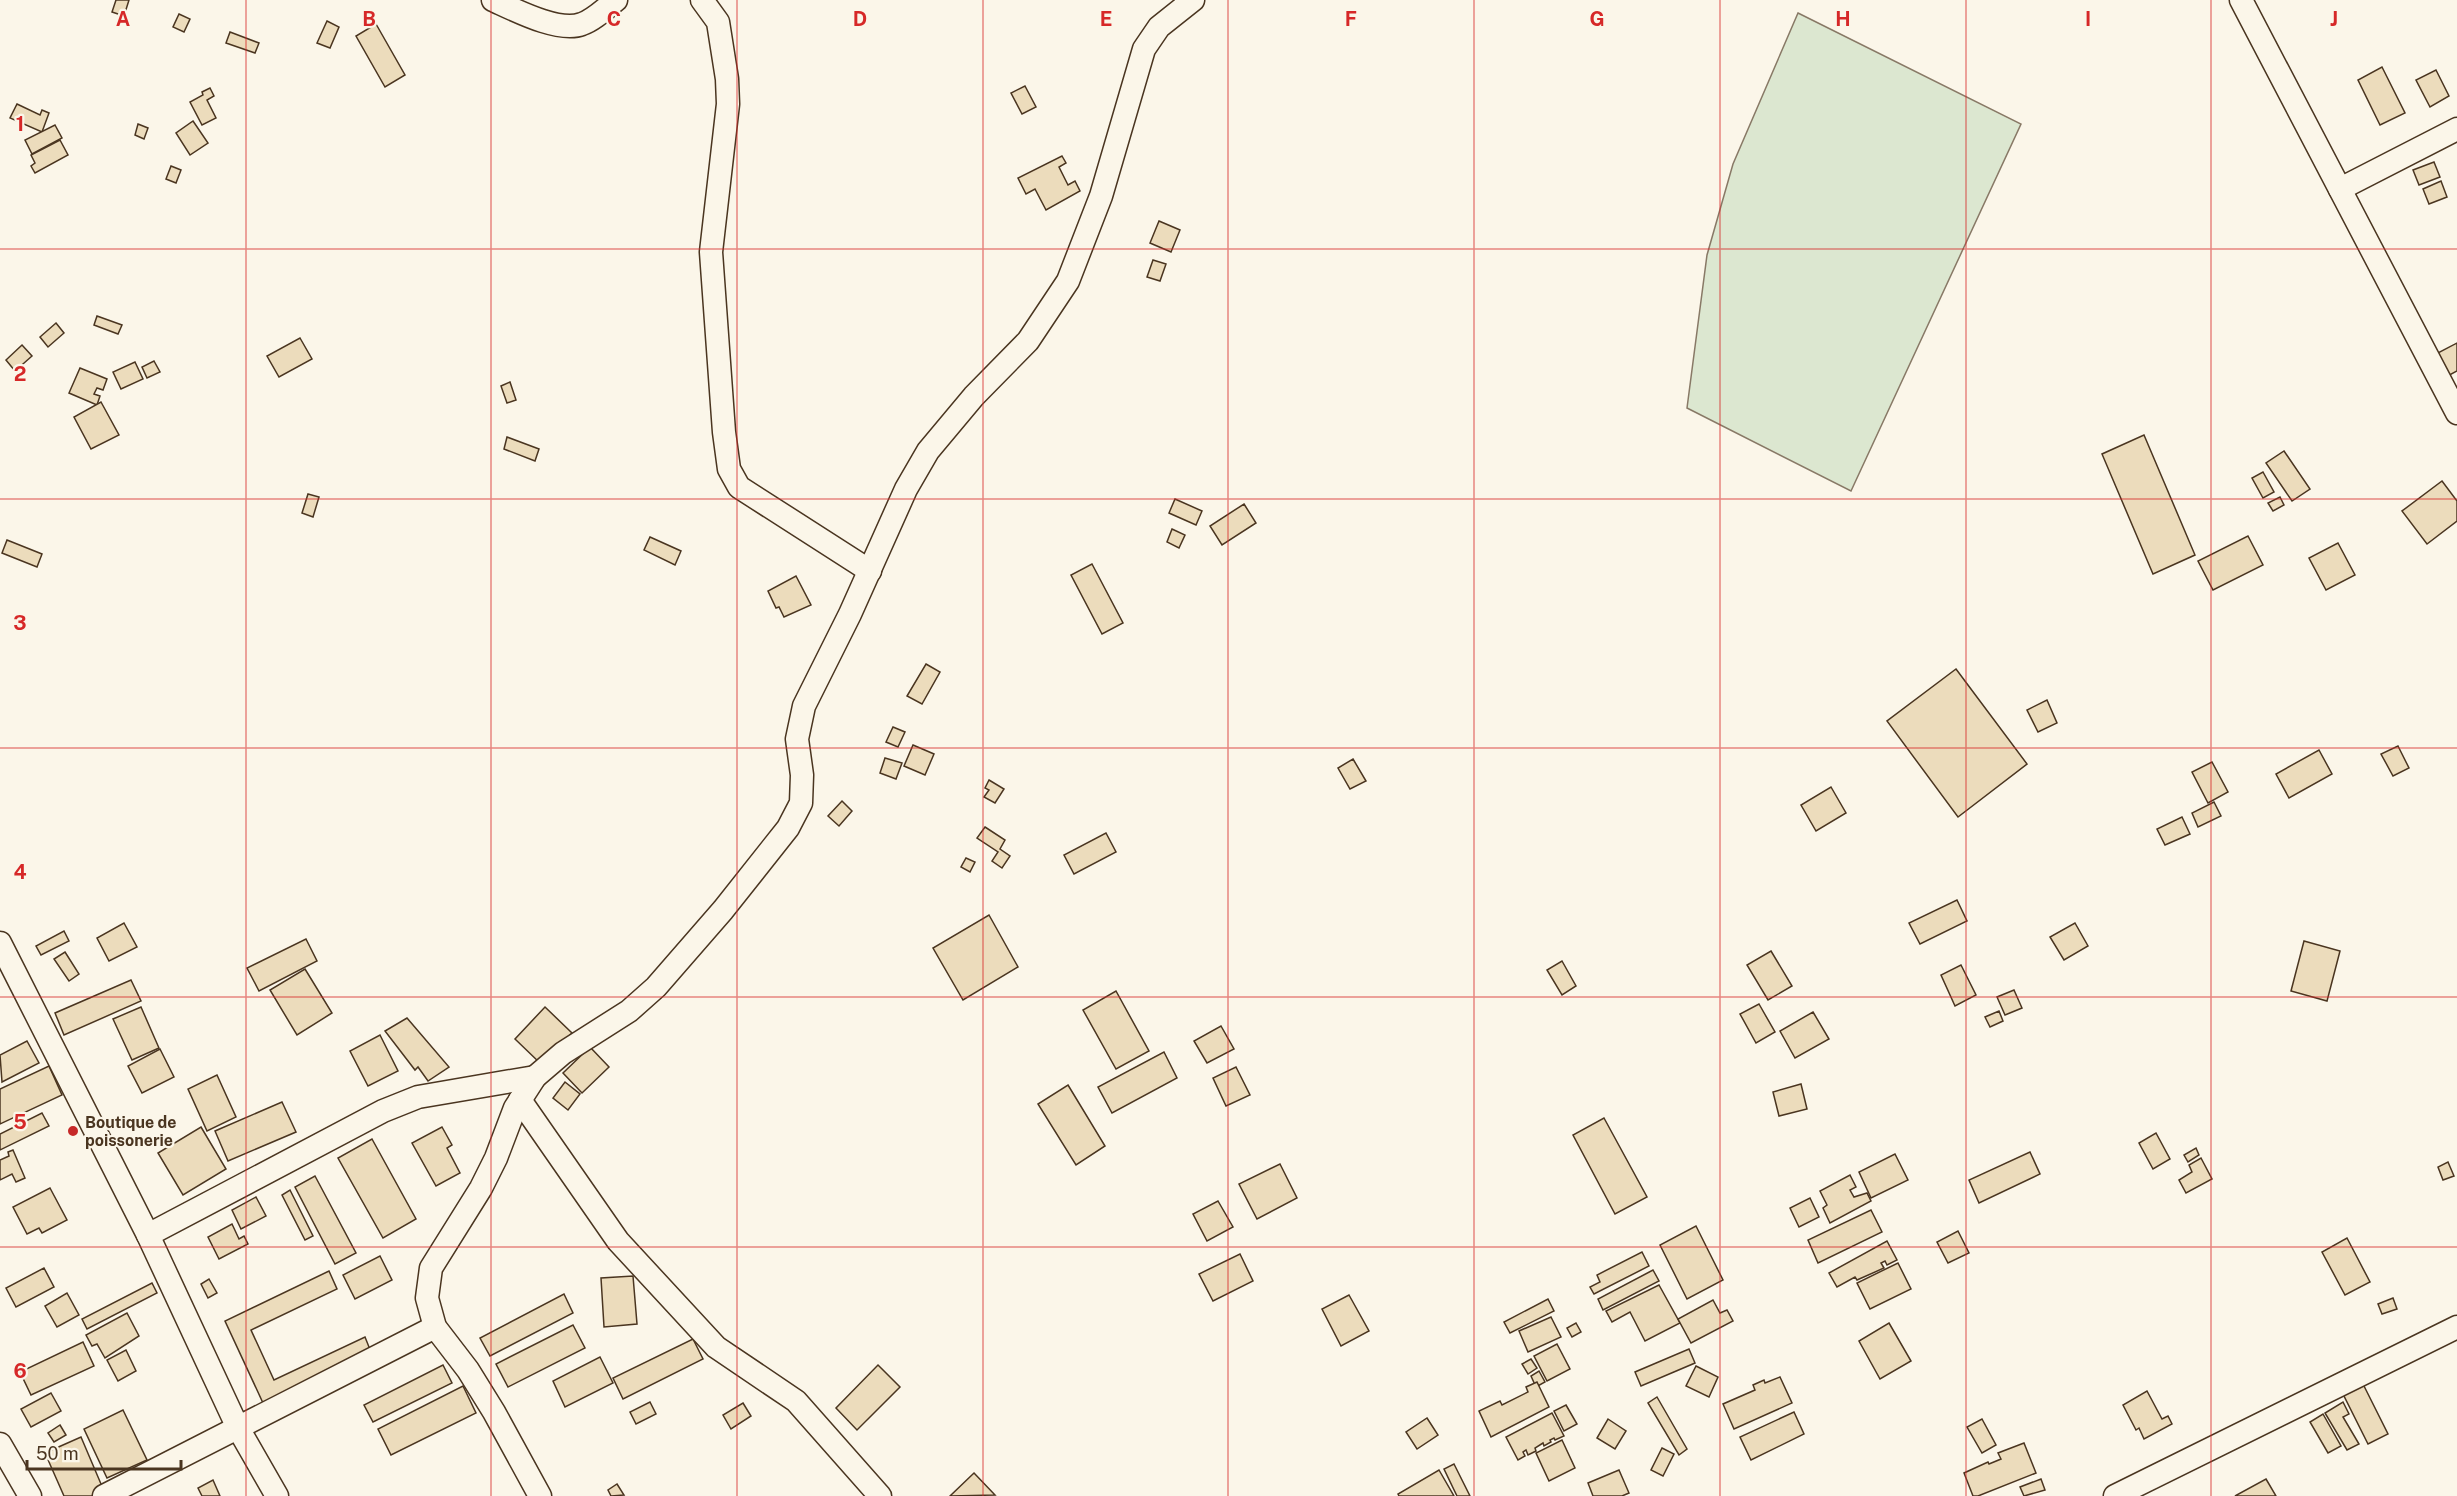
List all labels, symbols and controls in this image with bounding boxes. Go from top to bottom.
text: A [116,7,130,31]
text: B [362,7,376,31]
text: C [607,7,621,31]
text: D [853,7,867,31]
text: E [1100,7,1112,31]
text: F [1345,7,1357,31]
text: G [1589,7,1605,31]
text: H [1835,7,1851,31]
text: I [2085,7,2091,31]
text: J [2330,7,2338,31]
text: 1 [16,112,24,136]
text: 2 [14,362,26,386]
text: 3 [13,611,27,635]
text: 4 [13,860,27,884]
text: 5 [13,1110,27,1134]
place label: Boutique de poissonerie [85,1113,177,1150]
marker: Boutique de poissonerie [66,1124,80,1138]
text: 6 [13,1359,27,1383]
scale bar [27,1433,182,1471]
text: 50 m [36,1443,79,1464]

